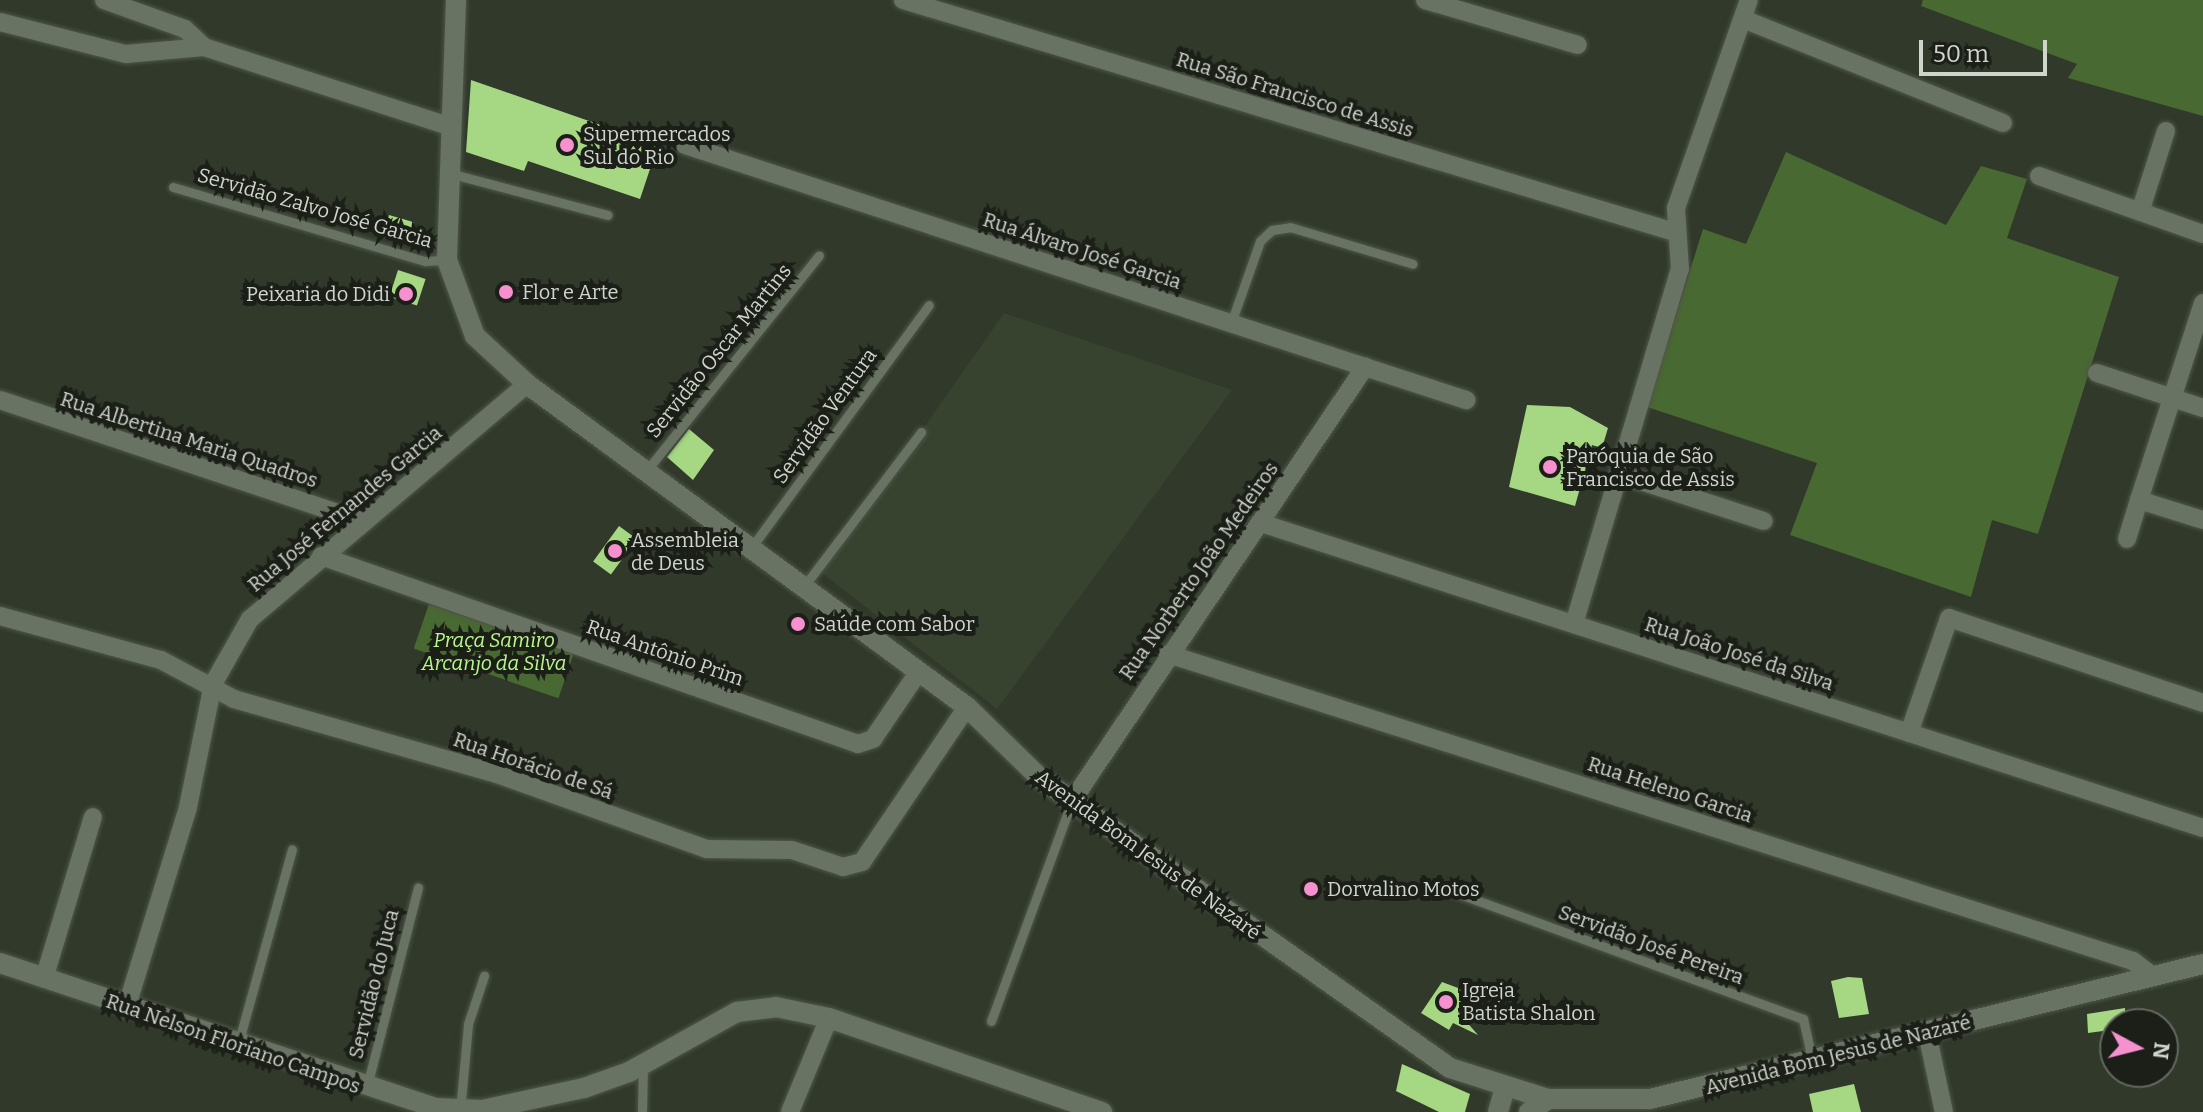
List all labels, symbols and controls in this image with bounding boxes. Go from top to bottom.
scale bar [1923,24,2051,74]
text: 50 m [1933,40,1989,68]
street label: Rua São Francisco de Assis [1173,47,1417,143]
place label: Supermercados Sul do Rio [583,122,731,169]
marker: Supermercados Sul do Rio [558,136,576,154]
street label: Servidão Zalvo José Garcia [195,163,435,253]
street label: Rua Álvaro José Garcia [980,208,1184,294]
street label: Servidão Oscar Martins [641,259,797,443]
place label: Flor e Arte [522,280,619,304]
place label: Peixaria do Didi [246,282,390,306]
marker: Flor e Arte [497,283,515,301]
marker: Peixaria do Didi [397,285,415,303]
street label: Servidão Ventura [768,344,882,488]
street label: Rua Albertina Maria Quadros [57,387,321,493]
street label: Rua José Fernandes Garcia [243,421,447,597]
place label: Paróquia de São Francisco de Assis [1566,444,1735,491]
street label: Rua Norberto João Medeiros [1114,457,1284,685]
marker: Paróquia de São Francisco de Assis [1541,458,1559,476]
place label: Assembleia de Deus [631,528,739,575]
marker: Assembleia de Deus [606,542,624,560]
place label: Saúde com Sabor [814,612,975,636]
street label: Rua João José da Silva [1642,612,1836,696]
street label: Rua Antônio Prim [583,615,747,691]
marker: Saúde com Sabor [789,615,807,633]
park label: Praça Samiro Arcanjo da Silva [422,628,566,675]
street label: Rua Horácio de Sá [450,727,616,805]
street label: Rua Heleno Garcia [1585,752,1755,828]
street label: Avenida Bom Jesus de Nazaré [1031,765,1265,945]
place label: Dorvalino Motos [1327,877,1480,901]
marker: Dorvalino Motos [1302,880,1320,898]
street label: Servidão José Pereira [1555,900,1747,990]
street label: Servidão do Juca [344,907,404,1061]
place label: Igreja Batista Shalon [1462,978,1595,1025]
street label: Rua Nelson Floriano Campos [103,989,363,1099]
marker: Igreja Batista Shalon [1437,993,1455,1011]
north arrow [2099,1008,2179,1088]
street label: Avenida Bom Jesus de Nazaré [1703,1010,1973,1100]
text: N [2147,1041,2176,1061]

